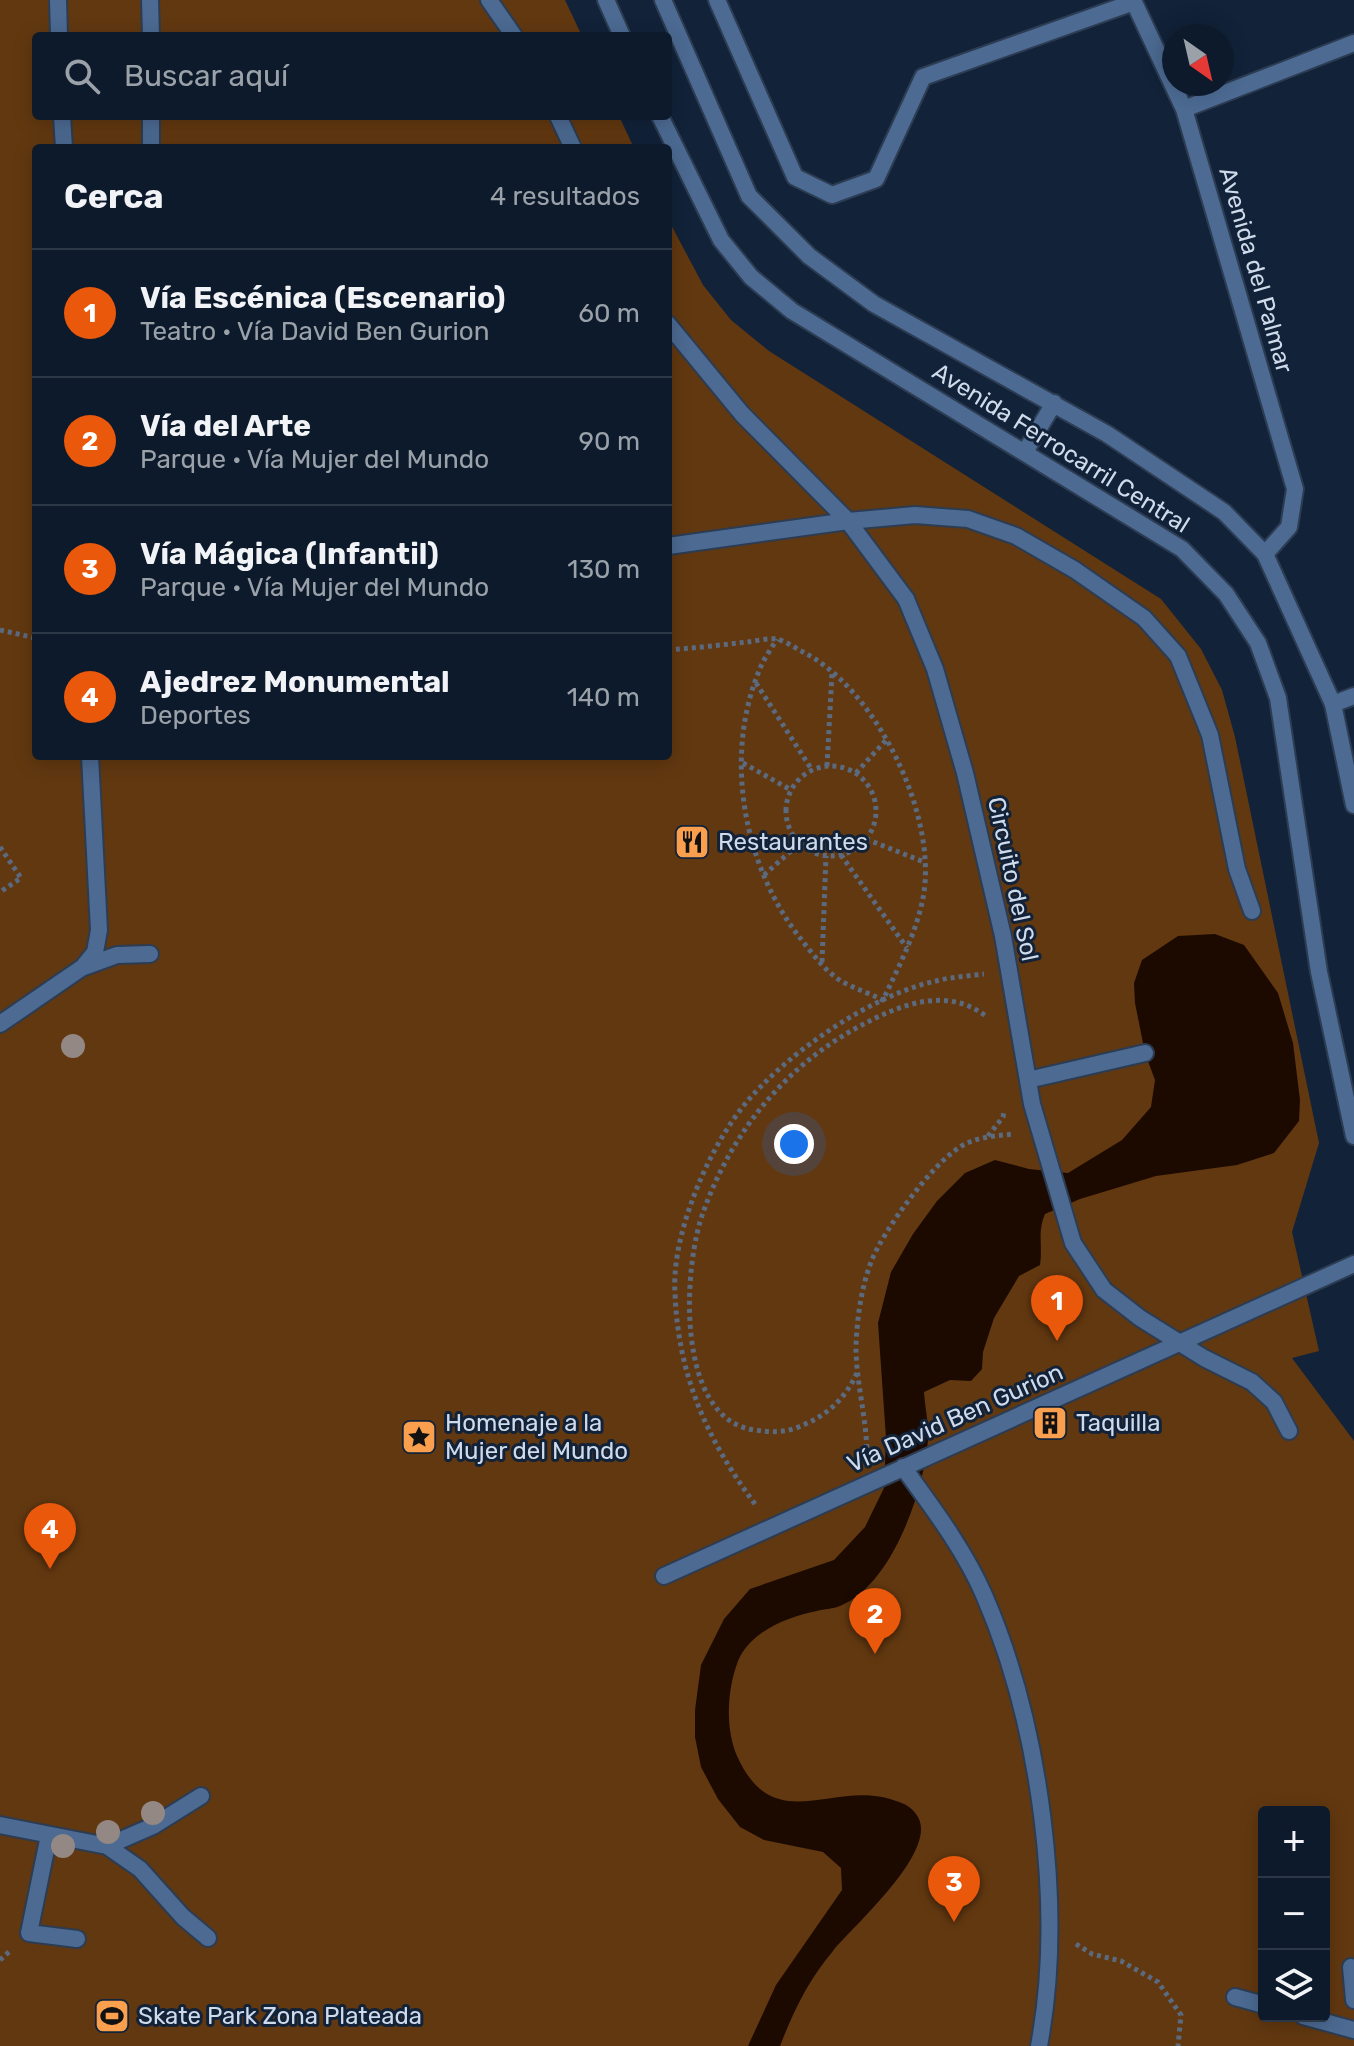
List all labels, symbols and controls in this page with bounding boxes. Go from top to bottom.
north arrow [1162,24,1234,96]
search box [32,32,672,120]
icon: search [60,54,104,98]
text: Buscar aquí [124,58,288,94]
street label: Avenida del Palmar [1213,164,1299,376]
text: Cerca [64,176,163,217]
text: 4 resultados [490,181,640,212]
text: Vía Escénica (Escenario) [140,280,505,316]
text: 1 [84,298,96,329]
text: 60 m [578,298,640,329]
text: Teatro · Vía David Ben Gurion [140,316,489,347]
street label: Avenida Ferrocarril Central [927,357,1195,539]
text: Vía del Arte [140,408,311,444]
text: 2 [82,426,98,457]
text: 90 m [579,426,640,457]
text: Parque · Vía Mujer del Mundo [140,444,489,475]
text: Vía Mágica (Infantil) [140,536,439,572]
text: 3 [81,554,99,585]
text: 130 m [567,554,640,585]
text: Parque · Vía Mujer del Mundo [140,572,489,603]
text: Ajedrez Monumental [140,664,450,700]
text: 4 [81,682,99,713]
text: 140 m [567,682,640,713]
text: Deportes [140,700,251,731]
street label: Circuito del Sol [982,794,1044,964]
restaurant icon: Restaurantes [673,823,711,861]
place label: Restaurantes [718,828,868,856]
your location [774,1124,814,1164]
pin: 1 [1031,1275,1083,1341]
street label: Vía David Ben Gurion [843,1358,1067,1478]
building icon: Taquilla [1031,1404,1069,1442]
place label: Homenaje a la Mujer del Mundo [445,1409,628,1465]
place label: Taquilla [1076,1409,1160,1437]
place icon: Homenaje a la Mujer del Mundo [400,1418,438,1456]
pin: 4 [24,1503,76,1569]
pin: 2 [849,1588,901,1654]
map controls [1258,1806,1330,2022]
button: + [1258,1806,1330,1878]
pin: 3 [928,1856,980,1922]
button: − [1258,1878,1330,1950]
button: layers [1258,1950,1330,2022]
sports icon: Skate Park Zona Plateada [93,1997,131,2035]
place label: Skate Park Zona Plateada [138,2002,422,2030]

